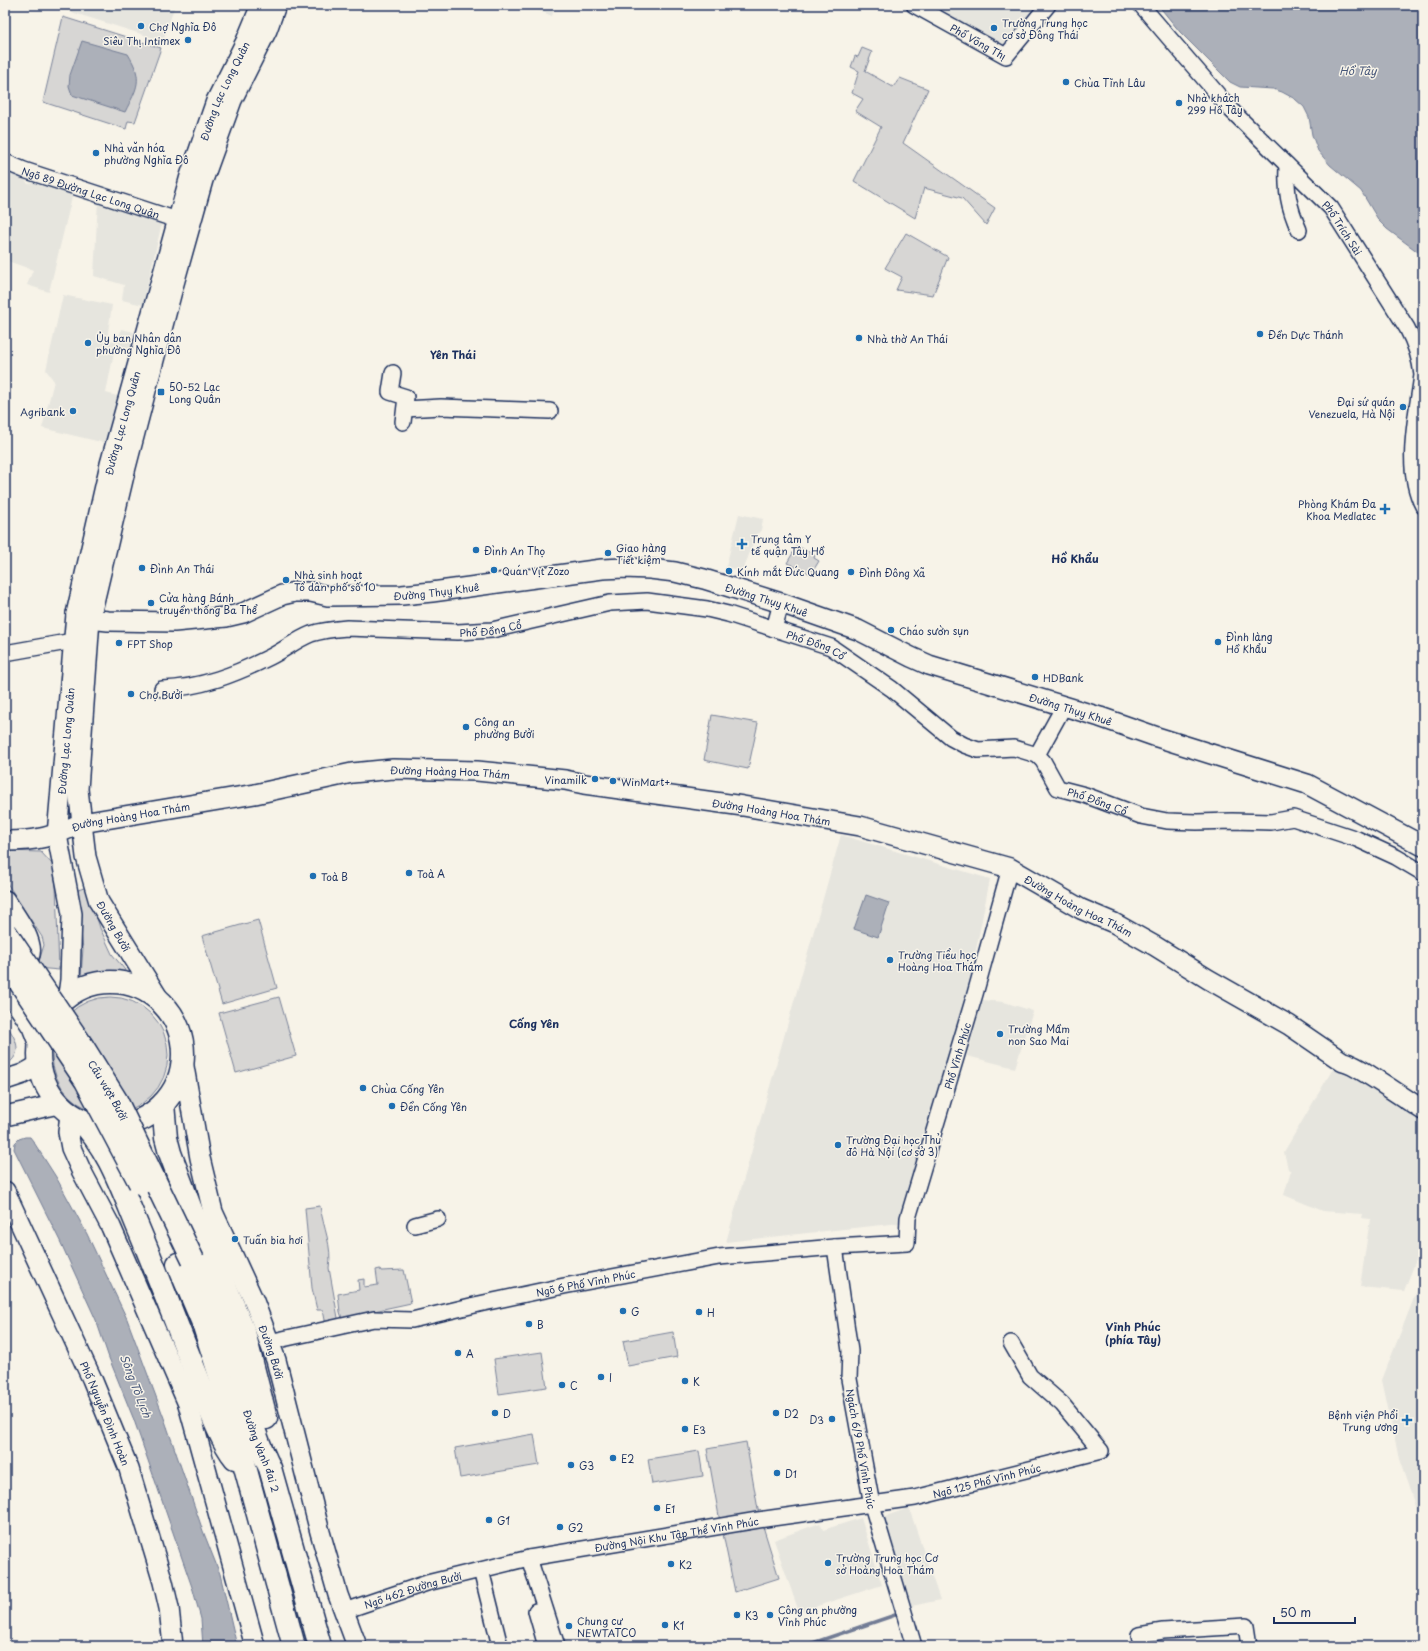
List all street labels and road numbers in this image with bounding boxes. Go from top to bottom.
street label: Phố Võng Thị [948,19,1010,63]
street label: Đường Lạc Long Quân [195,38,252,142]
street label: Ngõ 89 Đường Lạc Long Quân [20,162,162,221]
street label: Phố Trích Sài [1320,197,1366,258]
street label: Đường Lạc Long Quân [100,369,143,476]
street label: Đường Thụy Khuê [393,578,480,603]
street label: Đường Thụy Khuê [723,579,811,620]
street label: Phố Đồng Cổ [459,616,523,639]
street label: Phố Đồng Cổ [785,626,849,663]
street label: Đường Lạc Long Quân [53,687,77,795]
street label: Đường Thụy Khuê [1028,688,1115,728]
street label: Đường Hoàng Hoa Thám [390,761,511,782]
street label: Phố Đồng Cổ [1066,783,1130,818]
street label: Đường Hoàng Hoa Thám [711,794,832,828]
street label: Đường Hoàng Hoa Thám [69,798,191,834]
street label: Đường Hoàng Hoa Thám [1022,871,1136,940]
street label: Đường Bưởi [93,898,135,954]
street label: Phố Vĩnh Phúc [940,1020,974,1091]
street label: Cầu vượt Bưởi [85,1057,132,1123]
street label: Ngõ 6 Phố Vĩnh Phúc [534,1265,636,1299]
street label: Đường Bưởi [256,1322,288,1381]
street label: Phố Nguyễn Đình Hoàn [77,1359,134,1468]
street label: Ngách 6/9 Phố Vĩnh Phúc [843,1387,880,1511]
street label: Đường Vành đai 2 [241,1407,284,1494]
street label: Ngõ 125 Phố Vĩnh Phúc [931,1459,1042,1501]
street label: Đường Nội Khu Tập Thể Vĩnh Phúc [593,1513,760,1555]
street label: Ngõ 462 Đường Bưởi [362,1567,463,1611]

